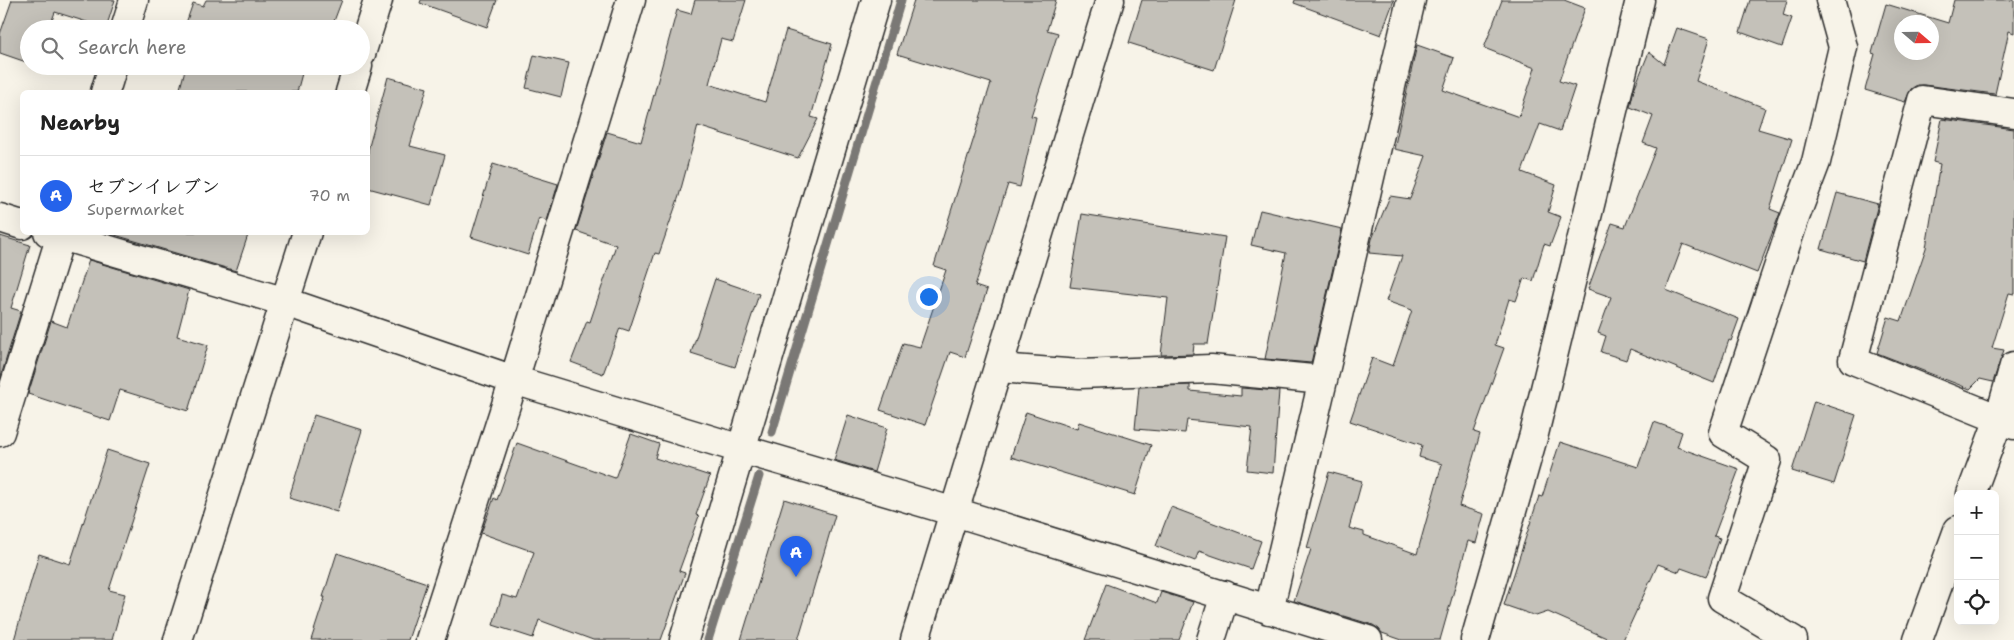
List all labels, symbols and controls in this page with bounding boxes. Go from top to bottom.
north arrow [1894,15,1939,60]
search box [20,20,370,75]
icon: search [38,34,66,62]
text: Search here [78,35,187,60]
text: Nearby [40,109,120,137]
text: セブンイレブン [87,174,220,199]
text: A [50,185,62,206]
text: 70 m [309,185,350,206]
text: Supermarket [87,199,184,220]
your location [916,284,942,310]
map controls [1954,490,1999,625]
button: + [1954,490,1999,535]
button: − [1954,535,1999,580]
pin: A [780,536,812,577]
button: locate [1954,580,1999,625]

